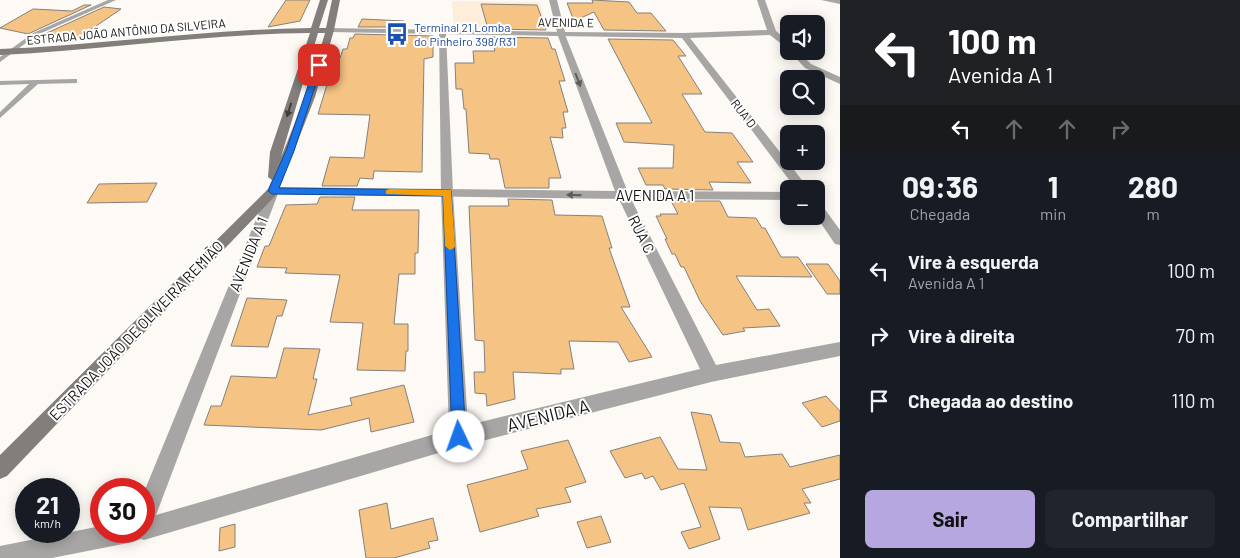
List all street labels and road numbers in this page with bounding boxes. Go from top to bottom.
street label: ESTRADA JOÃO ANTÔNIO DA SILVEIRA [26,15,226,47]
street label: AVENIDA E [538,15,594,29]
street label: RUA D [729,96,759,130]
street label: AVENIDA A 1 [616,186,694,204]
street label: RUA C [625,212,659,256]
street label: AVENIDA A 1 [225,214,271,294]
street label: ESTRADA JOÃO DE OLIVEIRA REMIÃO [45,237,227,423]
street label: AVENIDA A [504,394,592,436]

